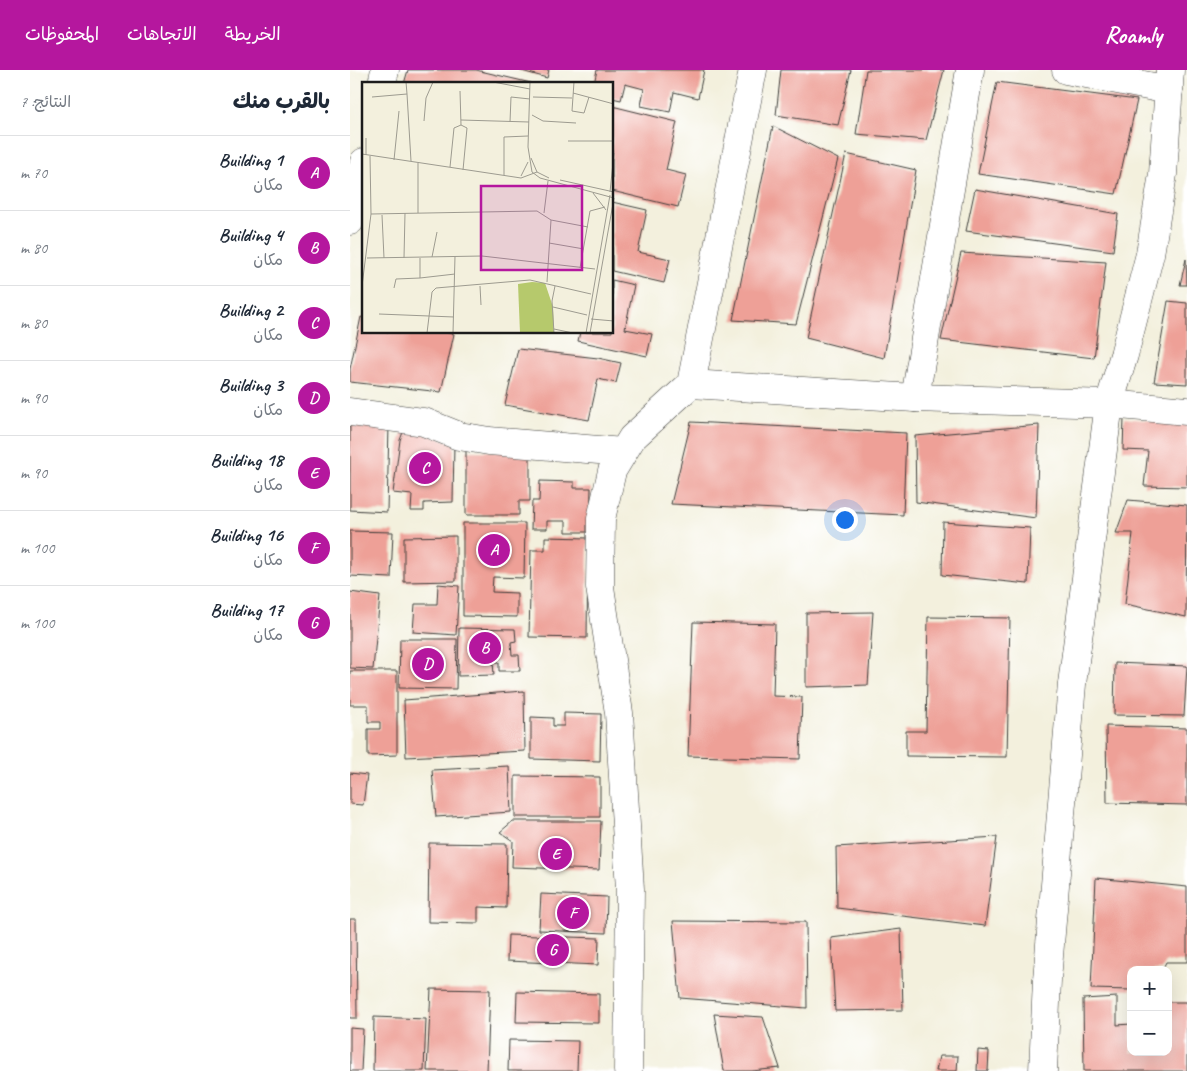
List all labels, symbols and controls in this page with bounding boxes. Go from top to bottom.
text: Roamly [1105,20,1162,50]
text: المحفوظات [25,23,99,45]
text: الاتجاهات [127,23,197,45]
text: الخريطة [225,23,281,45]
inset map [362,82,614,334]
text: بالقرب منك [233,88,330,114]
text: النتائج: 7 [20,92,71,112]
text: Building 1 [219,148,283,172]
text: 70 m [20,163,47,183]
text: A [310,163,318,183]
text: مكان [253,175,283,195]
text: Building 4 [219,223,283,247]
text: 80 m [20,238,47,258]
text: B [310,238,318,258]
text: مكان [253,250,283,270]
text: Building 2 [219,298,283,322]
text: 80 m [20,313,47,333]
text: C [310,313,318,333]
text: مكان [253,325,283,345]
text: Building 3 [219,373,283,397]
text: 90 m [20,388,47,408]
text: D [309,388,319,408]
text: مكان [253,400,283,420]
text: Building 18 [210,448,283,472]
pin: C [409,449,441,487]
text: 90 m [20,463,47,483]
text: E [310,463,318,483]
text: مكان [253,475,283,495]
your location [832,507,858,533]
text: Building 16 [210,523,283,547]
pin: A [478,531,510,569]
text: 100 m [20,538,54,558]
text: F [310,538,318,558]
text: مكان [253,550,283,570]
text: Building 17 [210,598,283,622]
text: 100 m [20,613,54,633]
text: G [310,613,318,633]
text: مكان [253,625,283,645]
pin: B [469,629,501,667]
pin: D [412,645,444,683]
pin: E [540,835,572,873]
pin: F [557,894,589,932]
pin: G [537,931,569,969]
map controls [1127,966,1172,1056]
button: + [1127,966,1172,1011]
button: − [1127,1011,1172,1056]

